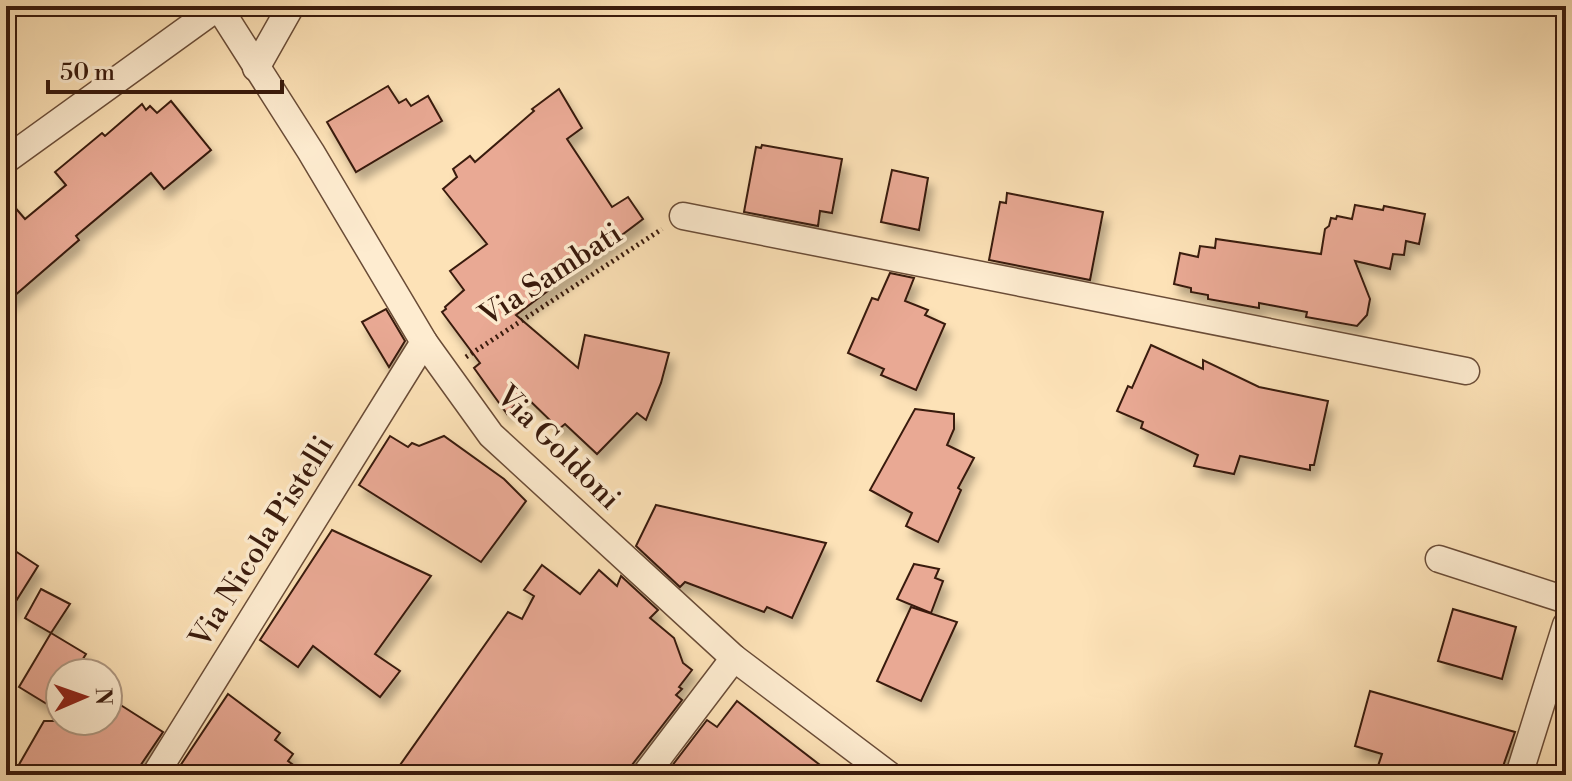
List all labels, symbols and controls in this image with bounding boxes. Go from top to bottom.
scale bar [48,44,282,94]
text: 50 m [60,58,115,88]
street label: Via Sambati [472,215,630,336]
street label: Via Goldoni [487,377,628,518]
street label: Via Nicola Pistelli [181,429,342,656]
north arrow [44,657,124,737]
text: N [89,687,116,706]

